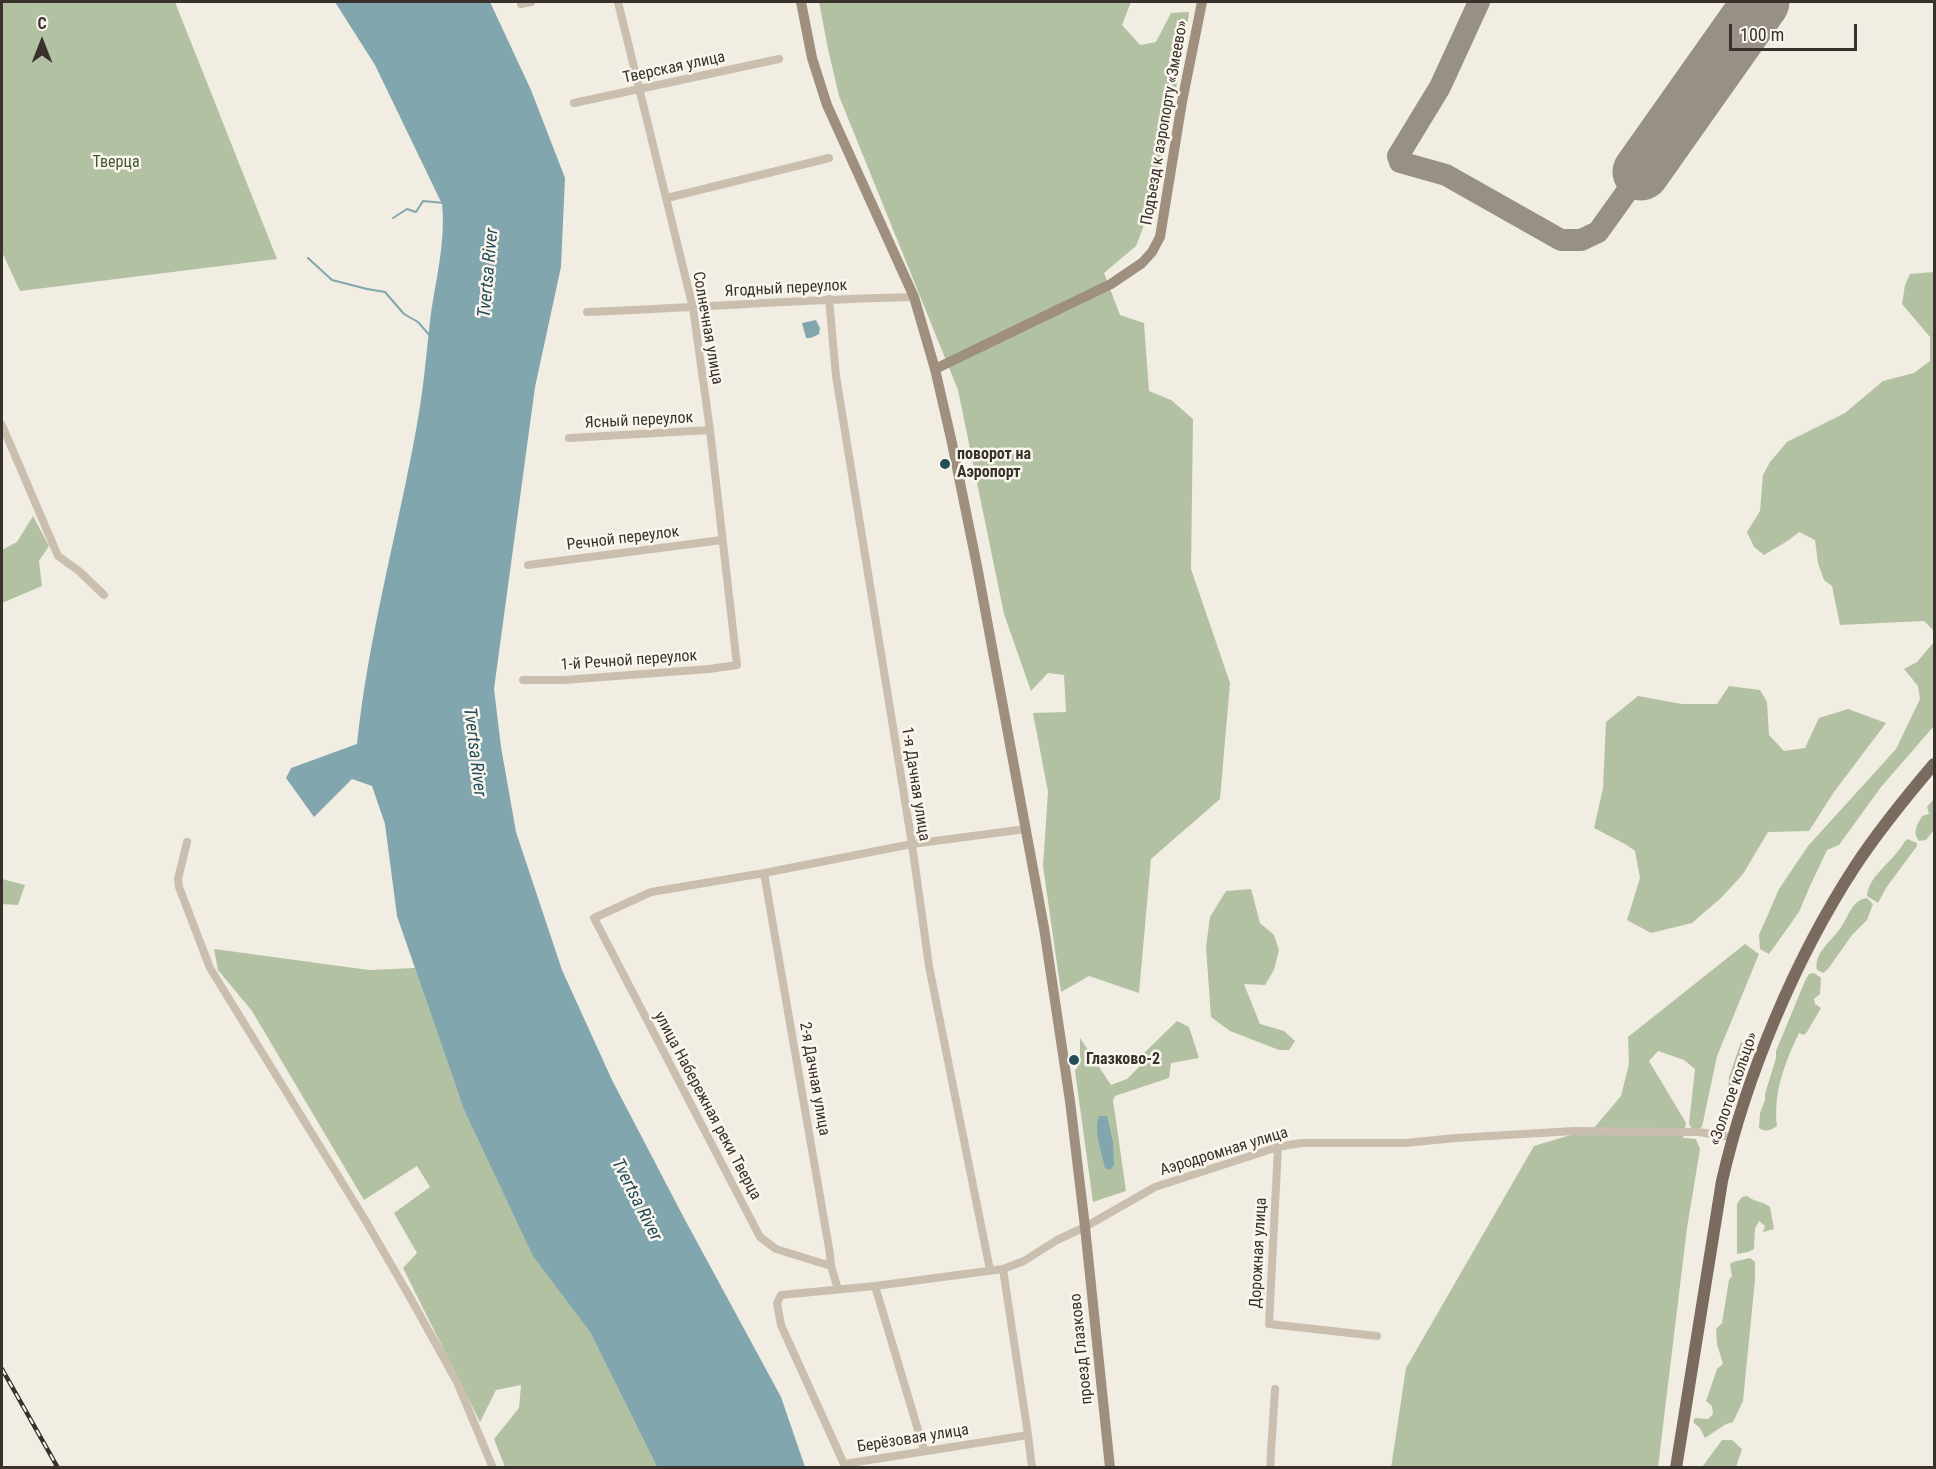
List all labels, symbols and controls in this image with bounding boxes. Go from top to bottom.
north arrow [12,12,72,72]
scale bar [1732,12,1860,50]
text: С [37,14,47,33]
street label: Подъезд к аэропорту «Змеево» [1138,19,1192,227]
text: 100 m [1740,24,1784,45]
street label: Тверская улица [621,48,727,88]
park label: Тверца [92,153,140,173]
water label: Tvertsa River [474,227,504,319]
street label: Солнечная улица [688,270,726,386]
street label: Ягодный переулок [724,276,848,302]
street label: Ясный переулок [584,409,694,433]
place label: поворот на Аэропорт [957,445,1031,483]
marker: поворот на Аэропорт [938,457,952,471]
street label: Речной переулок [566,523,680,555]
street label: 1-й Речной переулок [560,647,698,675]
water label: Tvertsa River [458,706,490,798]
street label: 1-я Дачная улица [897,726,933,842]
street label: улица Набережная реки Тверца [649,1009,765,1203]
street label: 2-я Дачная улица [795,1021,833,1137]
street label: «Золотое кольцо» [1706,1030,1762,1148]
place label: Глазково-2 [1086,1050,1160,1070]
marker: Глазково-2 [1067,1053,1081,1067]
street label: Аэродромная улица [1158,1123,1290,1181]
water label: Tvertsa River [606,1155,666,1245]
street label: Дорожная улица [1247,1197,1271,1309]
street label: проезд Глазково [1067,1293,1097,1405]
street label: Берёзовая улица [856,1421,970,1457]

